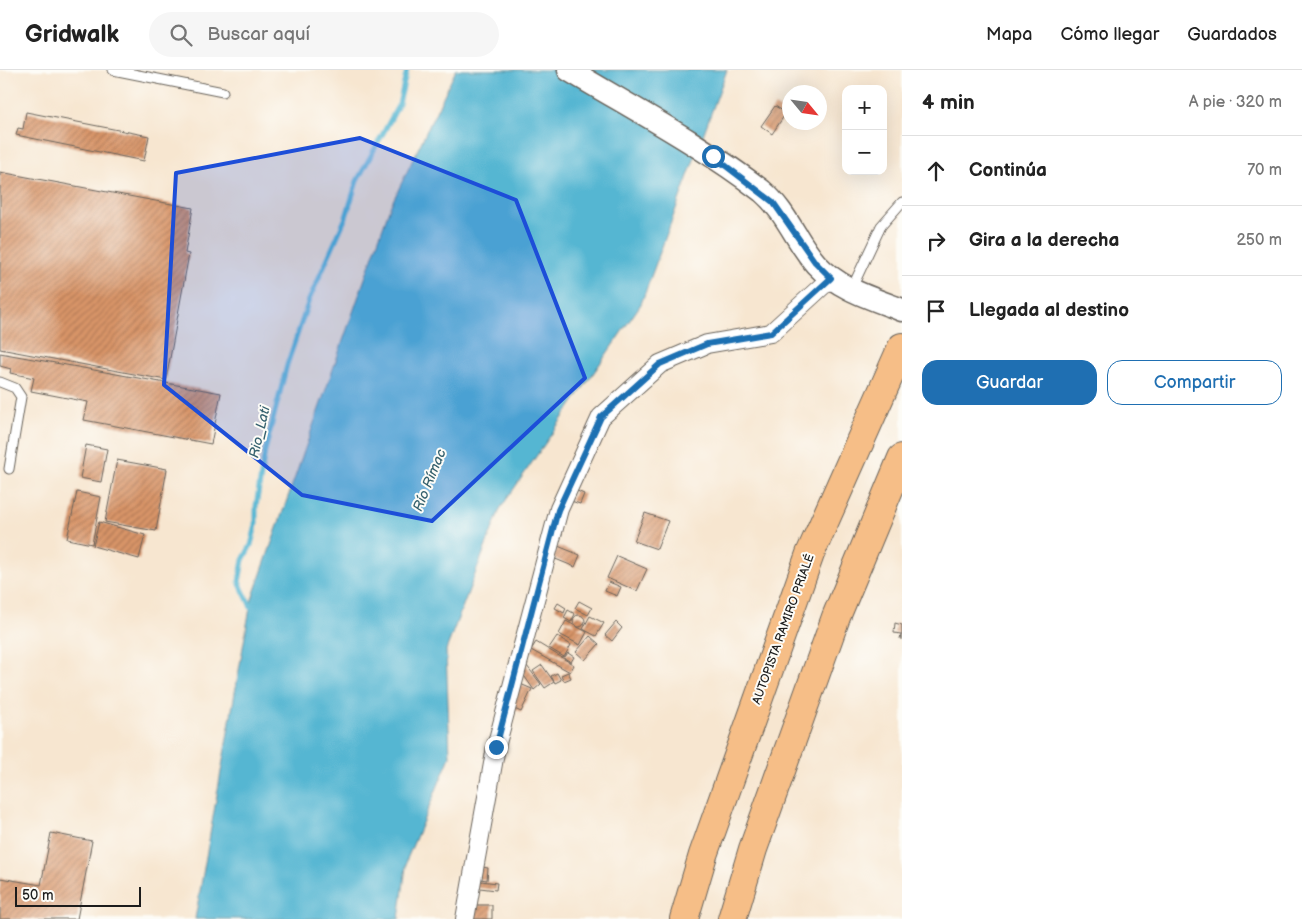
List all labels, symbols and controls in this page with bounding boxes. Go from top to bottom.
search box [149,12,499,57]
text: Gridwalk [25,20,119,49]
icon: search [167,21,195,49]
text: Buscar aquí [207,23,310,46]
text: Mapa [986,24,1032,45]
text: Cómo llegar [1060,24,1159,45]
text: Guardados [1187,24,1277,45]
north arrow [782,85,827,130]
map controls [842,85,887,175]
button: + [842,85,887,130]
text: 4 min [922,90,975,115]
text: A pie · 320 m [1189,93,1282,112]
button: − [842,130,887,175]
route start [702,145,725,168]
icon: ahead [922,157,950,185]
text: Continúa [969,159,1047,182]
text: 70 m [1247,161,1282,180]
icon: right [922,227,950,255]
text: Gira a la derecha [969,229,1119,252]
text: 250 m [1236,231,1282,250]
icon: arrive [922,297,950,325]
text: Llegada al destino [969,299,1129,322]
button: Guardar [922,360,1097,405]
button: Compartir [1107,360,1282,405]
water label: Rio_Lati [245,404,274,460]
water label: Río Rímac [409,446,450,514]
street label: AUTOPISTA RAMIRO PRIALÉ [748,551,818,706]
route end [485,736,508,759]
scale bar [15,884,141,907]
text: 50 m [22,887,54,904]

